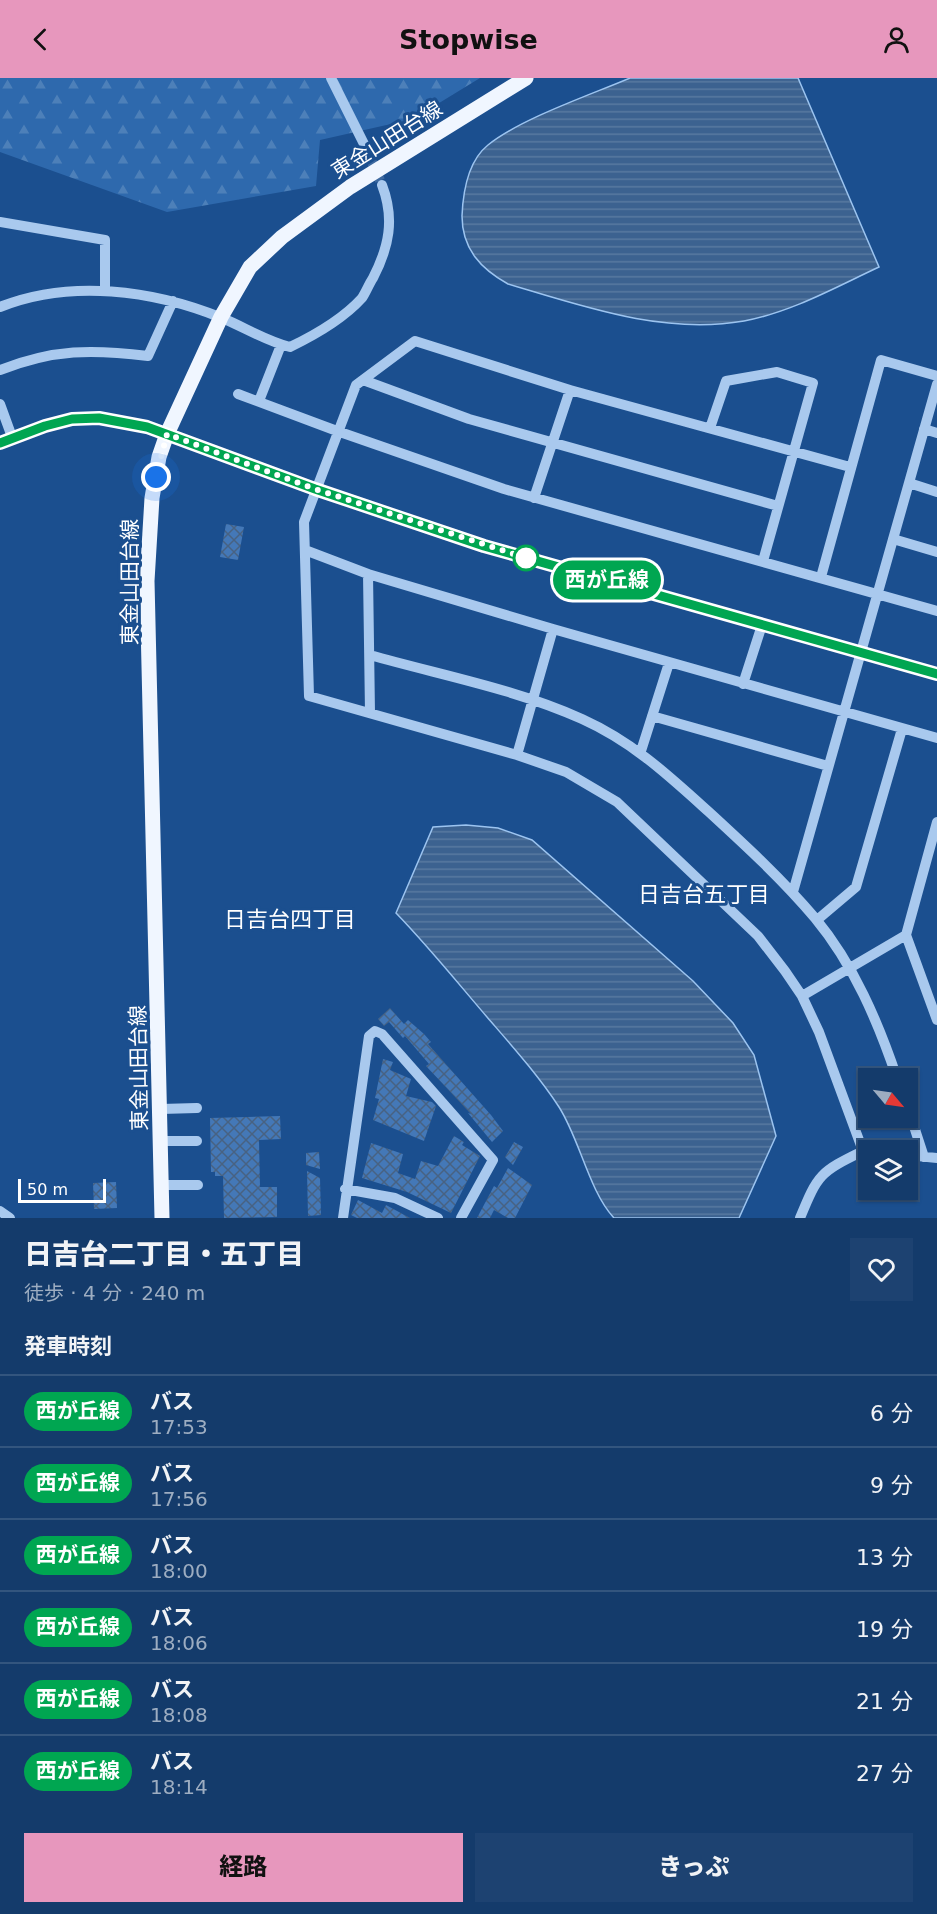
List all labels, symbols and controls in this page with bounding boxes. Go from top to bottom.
icon: back [24,23,57,56]
icon: person [880,23,913,56]
text: Stopwise [399,24,538,55]
street label: 東金山田台線 [327,96,447,184]
your location [141,462,171,492]
street label: 東金山田台線 [118,519,142,645]
unlabelled marker [513,545,539,571]
line badge: 西が丘線 [565,560,649,600]
text: 西が丘線 [565,568,649,592]
district label: 日吉台五丁目 [638,882,770,907]
district label: 日吉台四丁目 [224,907,356,932]
street label: 東金山田台線 [126,1005,152,1131]
north arrow [858,1068,918,1128]
map controls [858,1068,918,1200]
button: layers [858,1140,918,1200]
scale bar [18,1176,106,1204]
text: 50 m [27,1180,68,1199]
text: 日吉台二丁目・五丁目 [24,1238,304,1271]
button: heart [850,1238,913,1301]
text: 徒歩 · 4 分 · 240 m [24,1281,205,1305]
text: 発車時刻 [24,1334,112,1359]
text: バス [150,1389,194,1414]
text: 西が丘線 [36,1399,120,1423]
text: 6 分 [870,1401,913,1426]
text: 17:53 [150,1415,208,1439]
text: バス [150,1461,194,1486]
text: 西が丘線 [36,1471,120,1495]
text: 9 分 [870,1473,913,1498]
text: 17:56 [150,1487,208,1511]
text: バス [150,1533,194,1558]
text: 西が丘線 [36,1543,120,1567]
text: 13 分 [856,1545,913,1570]
text: 18:00 [150,1559,208,1583]
text: バス [150,1605,194,1630]
text: 西が丘線 [36,1615,120,1639]
text: 19 分 [856,1617,913,1642]
text: 18:06 [150,1631,208,1655]
text: バス [150,1677,194,1702]
text: 西が丘線 [36,1687,120,1711]
text: 21 分 [856,1689,913,1714]
text: 18:08 [150,1703,208,1727]
text: バス [150,1749,194,1774]
text: 西が丘線 [36,1759,120,1783]
text: 27 分 [856,1761,913,1786]
text: 18:14 [150,1775,208,1799]
button: 経路 [24,1833,463,1902]
button: きっぷ [475,1833,913,1902]

